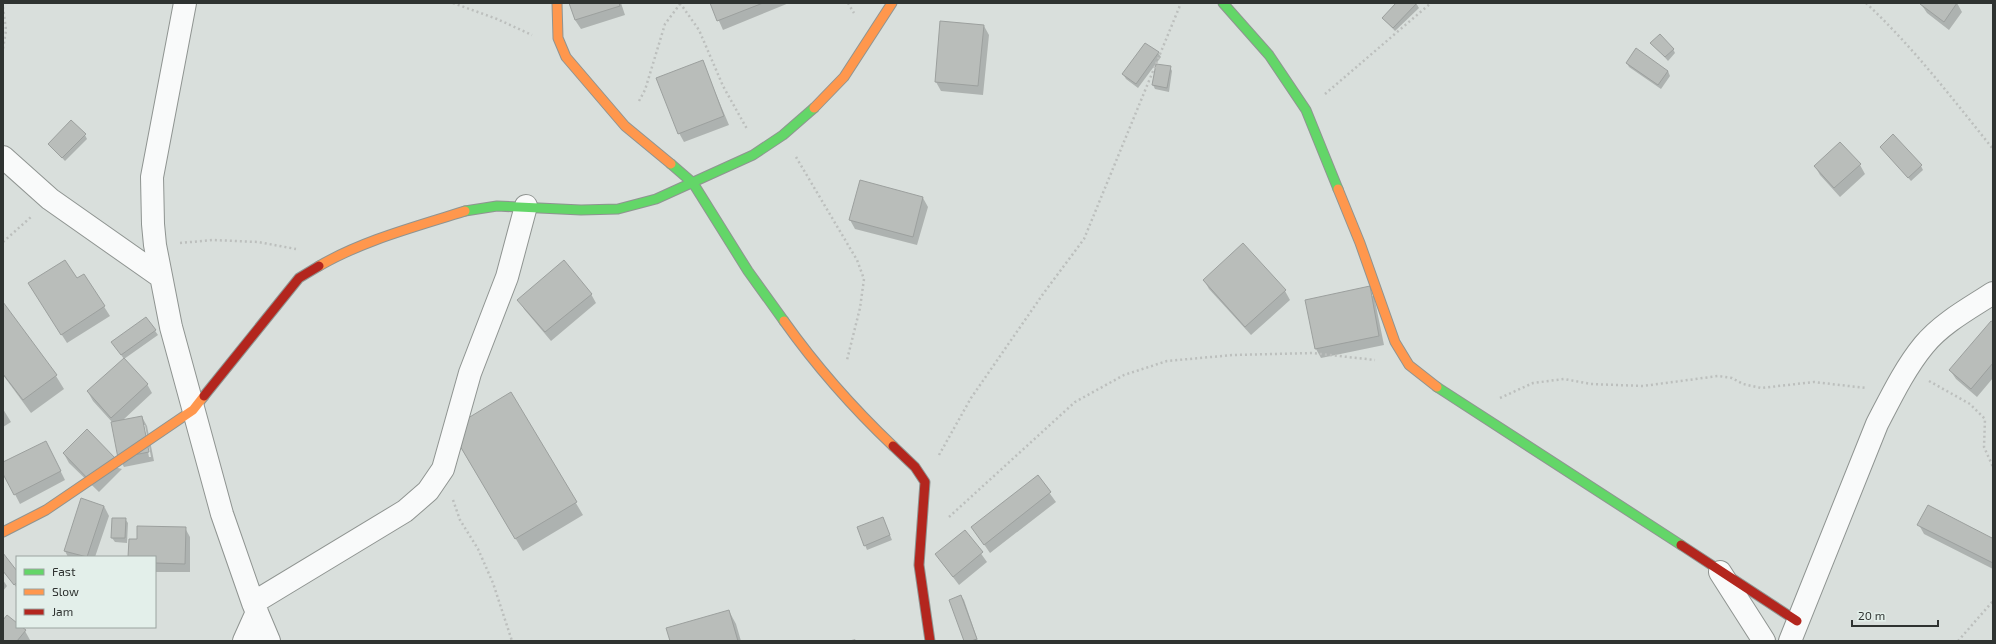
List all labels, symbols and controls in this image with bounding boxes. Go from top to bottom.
legend [16,556,156,628]
text: Fast [52,564,76,578]
text: Slow [52,584,79,598]
scale bar [1852,602,1938,628]
text: Jam [52,604,73,618]
text: 20 m [1858,608,1885,622]

